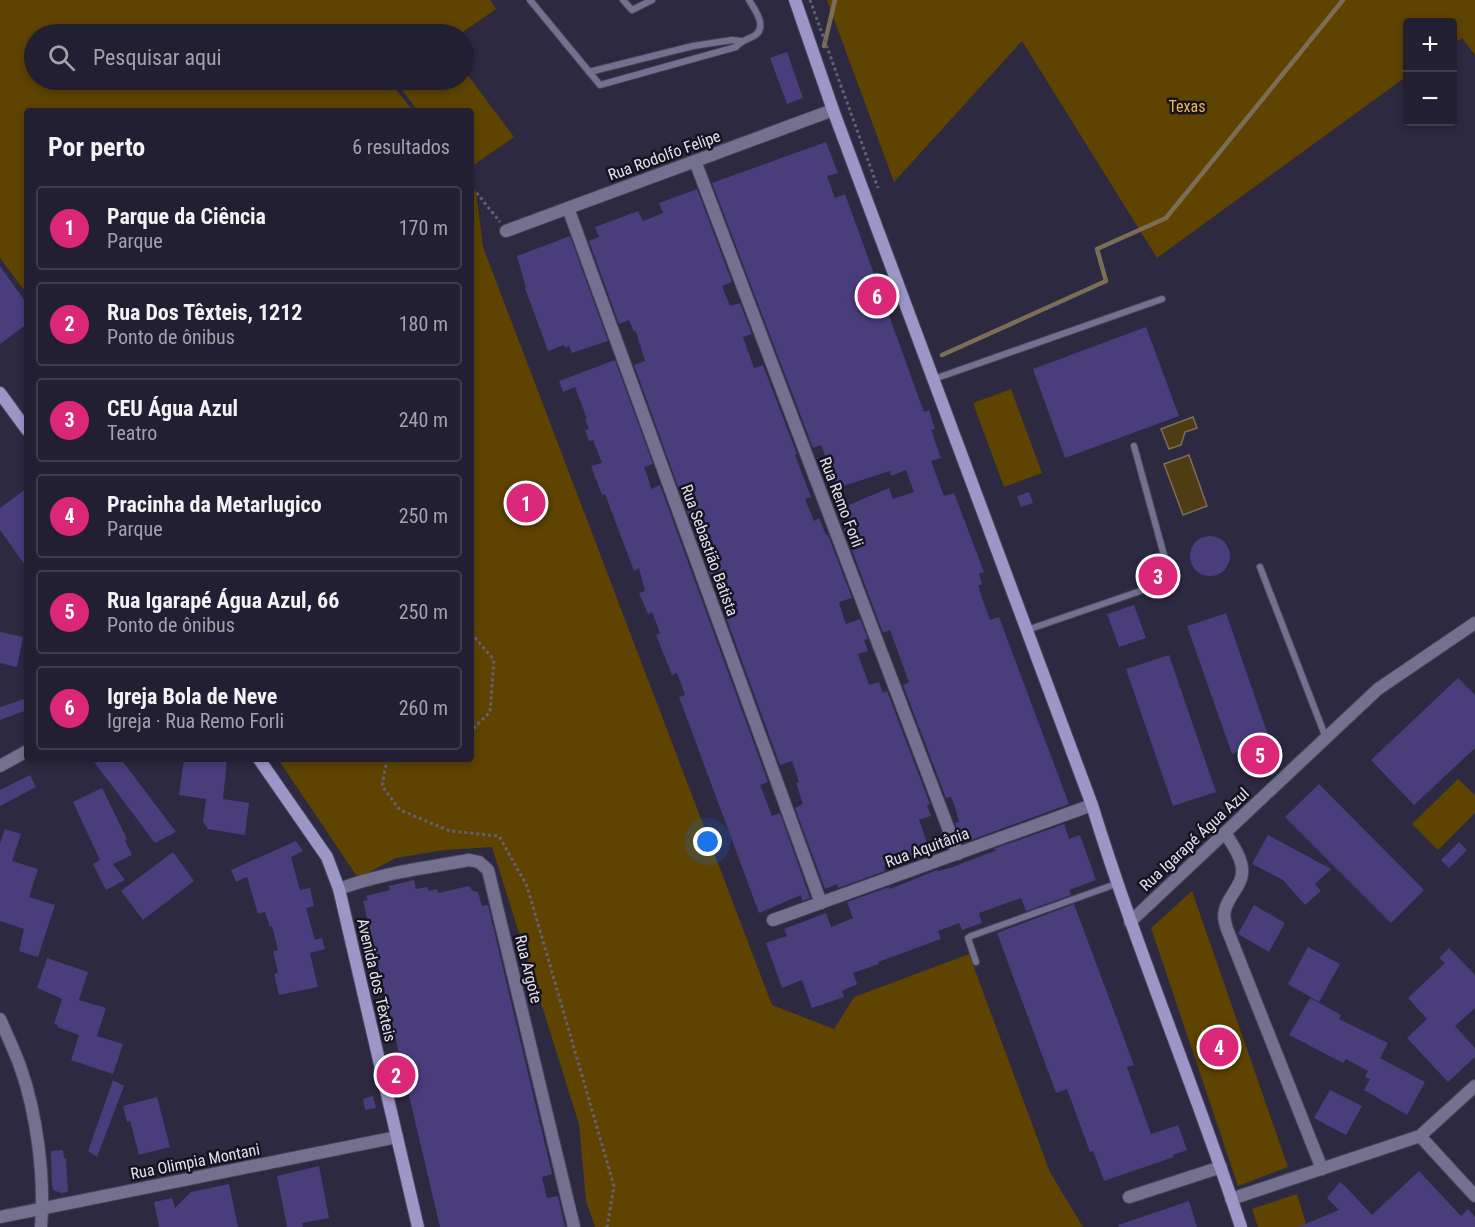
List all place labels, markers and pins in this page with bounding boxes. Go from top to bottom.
pin: 6 [858,274,896,318]
pin: 1 [506,480,546,526]
pin: 3 [1138,554,1178,598]
pin: 5 [1240,732,1280,777]
pin: 4 [1200,1024,1238,1070]
pin: 2 [376,1052,416,1098]

